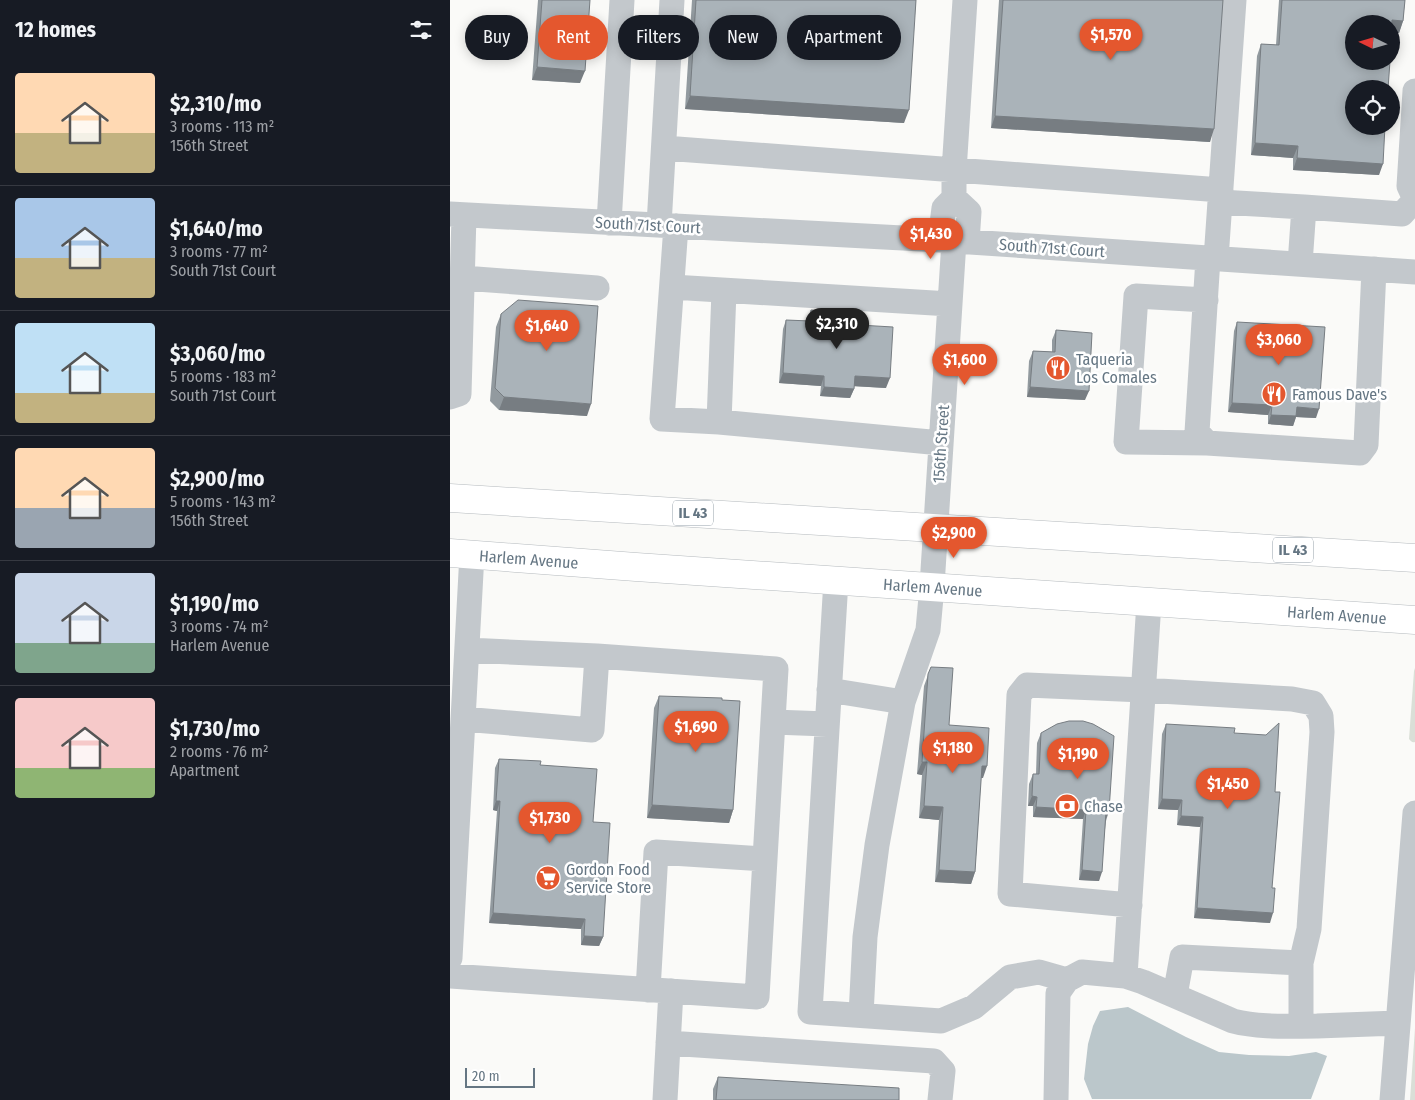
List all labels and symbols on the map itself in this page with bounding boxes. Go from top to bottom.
north arrow [1345,15,1400,70]
pin: $1,570 [1070,18,1152,61]
street label: South 71st Court [595,213,702,237]
pin: $1,430 [890,218,972,260]
street label: South 71st Court [999,235,1106,261]
pin: $2,310 [796,308,878,350]
pin: $1,640 [506,310,588,352]
pin: $3,060 [1238,324,1320,366]
pin: $1,600 [924,344,1006,386]
place label: Taqueria Los Comales [1076,350,1157,387]
restaurant icon: Taqueria Los Comales [1045,355,1071,381]
restaurant icon: Famous Dave's [1261,381,1287,407]
place label: Famous Dave's [1292,385,1387,404]
street label: 156th Street [929,404,953,484]
road number: IL 43 [673,500,713,526]
pin: $2,900 [913,516,995,559]
road number: IL 43 [1273,538,1313,562]
street label: Harlem Avenue [479,546,579,572]
street label: Harlem Avenue [883,574,983,600]
street label: Harlem Avenue [1287,602,1387,628]
pin: $1,690 [655,710,737,753]
pin: $1,180 [912,732,994,774]
pin: $1,190 [1037,738,1119,780]
pin: $1,450 [1187,768,1269,810]
bank icon: Chase [1054,793,1080,819]
place label: Chase [1084,797,1123,816]
pin: $1,730 [509,802,591,844]
place label: Gordon Food Service Store [566,860,651,897]
supermarket icon: Gordon Food Service Store [535,865,561,891]
scale bar [465,1065,535,1088]

